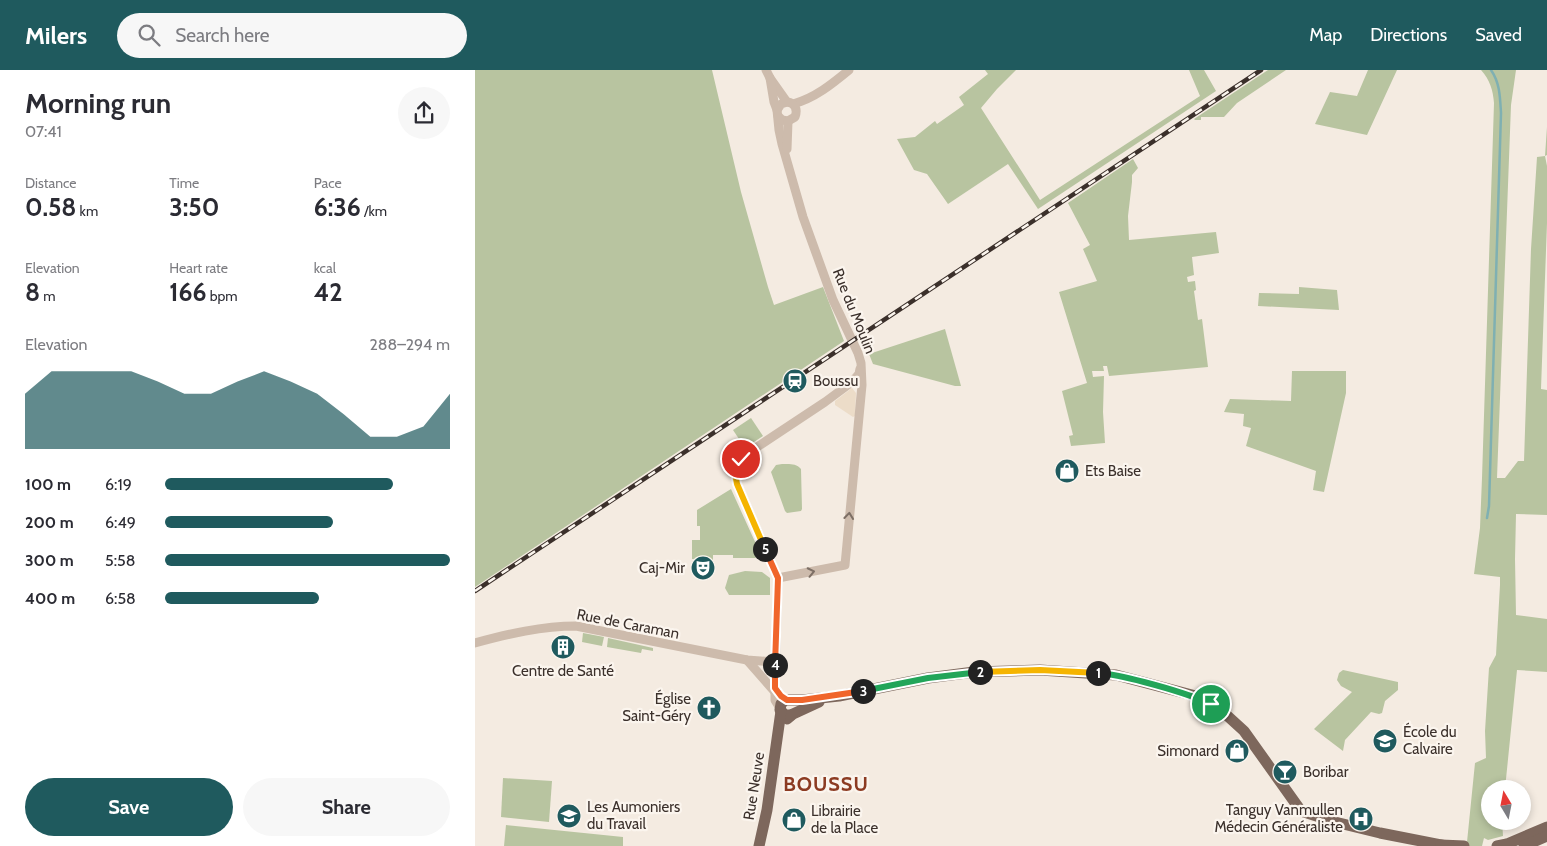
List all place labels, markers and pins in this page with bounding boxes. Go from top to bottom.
station icon: Boussu [782,368,808,394]
place label: Boussu [813,372,858,390]
pin [720,438,762,480]
shop icon: Ets Baise [1054,458,1080,484]
place label: Ets Baise [1085,462,1141,480]
pin: 5 [753,536,777,562]
theatre icon: Caj-Mir [690,555,716,581]
place label: Caj-Mir [639,559,685,577]
building icon: Centre de Santé [550,634,576,660]
pin: 4 [763,652,787,678]
pin: 2 [967,660,993,684]
pin: 1 [1085,660,1111,686]
place label: Centre de Santé [512,662,614,680]
pin: 3 [851,678,875,704]
pin [1190,683,1232,725]
place label: Église Saint-Géry [622,689,691,725]
church icon: Église Saint-Géry [696,695,722,721]
place label: École du Calvaire [1403,722,1457,758]
school or university icon: École du Calvaire [1372,728,1398,754]
shop icon: Simonard [1224,738,1250,764]
place label: Simonard [1157,742,1219,760]
bar icon: Boribar [1272,759,1298,785]
place label: Boribar [1303,763,1349,781]
place label: Les Aumoniers du Travail [587,798,680,833]
place label: Tanguy Vanmullen Médecin Généraliste [1214,801,1343,836]
place label: Librairie de la Place [811,802,878,837]
school or university icon: Les Aumoniers du Travail [556,803,582,829]
hospital icon: Tanguy Vanmullen Médecin Généraliste [1348,806,1374,832]
shop icon: Librairie de la Place [781,807,807,833]

